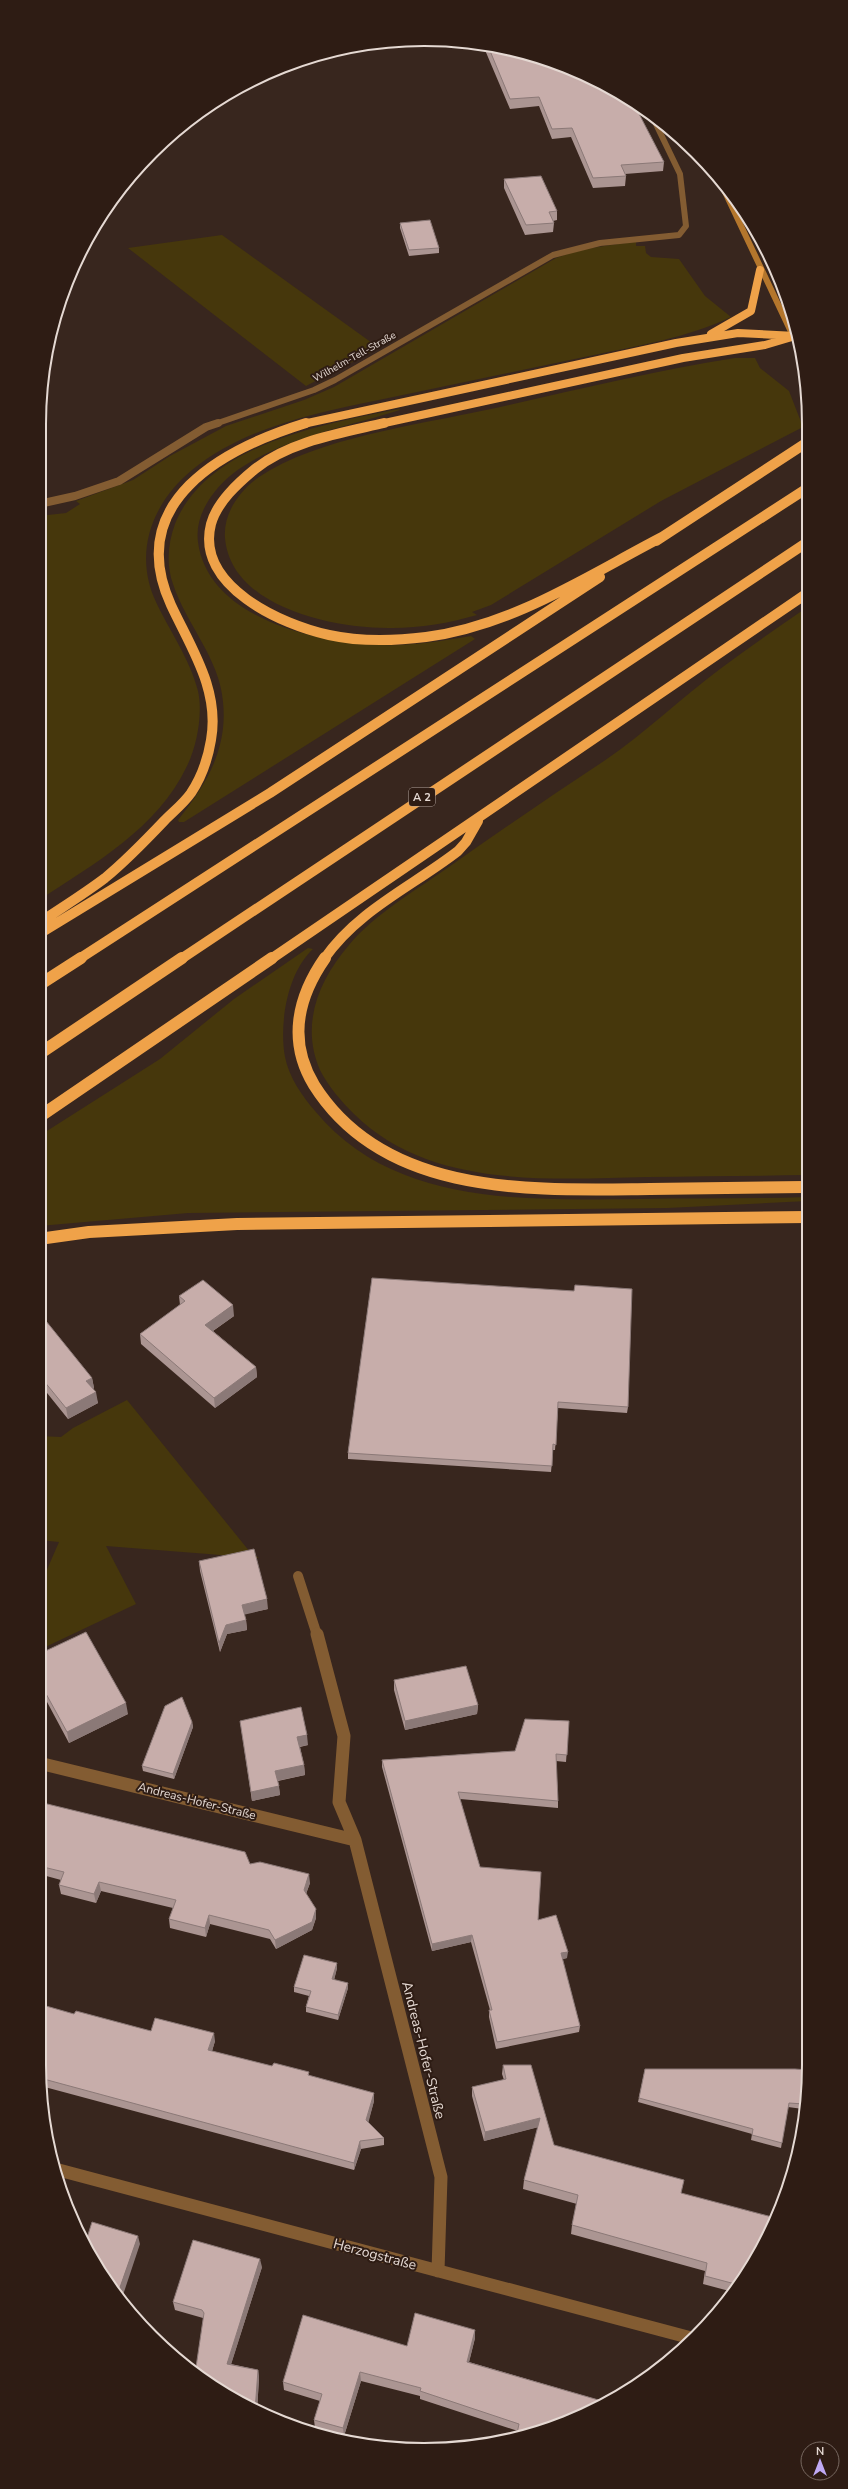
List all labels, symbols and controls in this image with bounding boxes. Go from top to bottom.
street label: Wilhelm-Tell-Straße [310,328,399,386]
road number: A 2 [409,788,435,806]
street label: Andreas-Hofer-Straße [136,1779,258,1823]
street label: Andreas-Hofer-Straße [397,1979,450,2121]
street label: Herzogstraße [331,2234,419,2275]
north arrow [800,2441,840,2481]
text: N [816,2444,824,2459]

